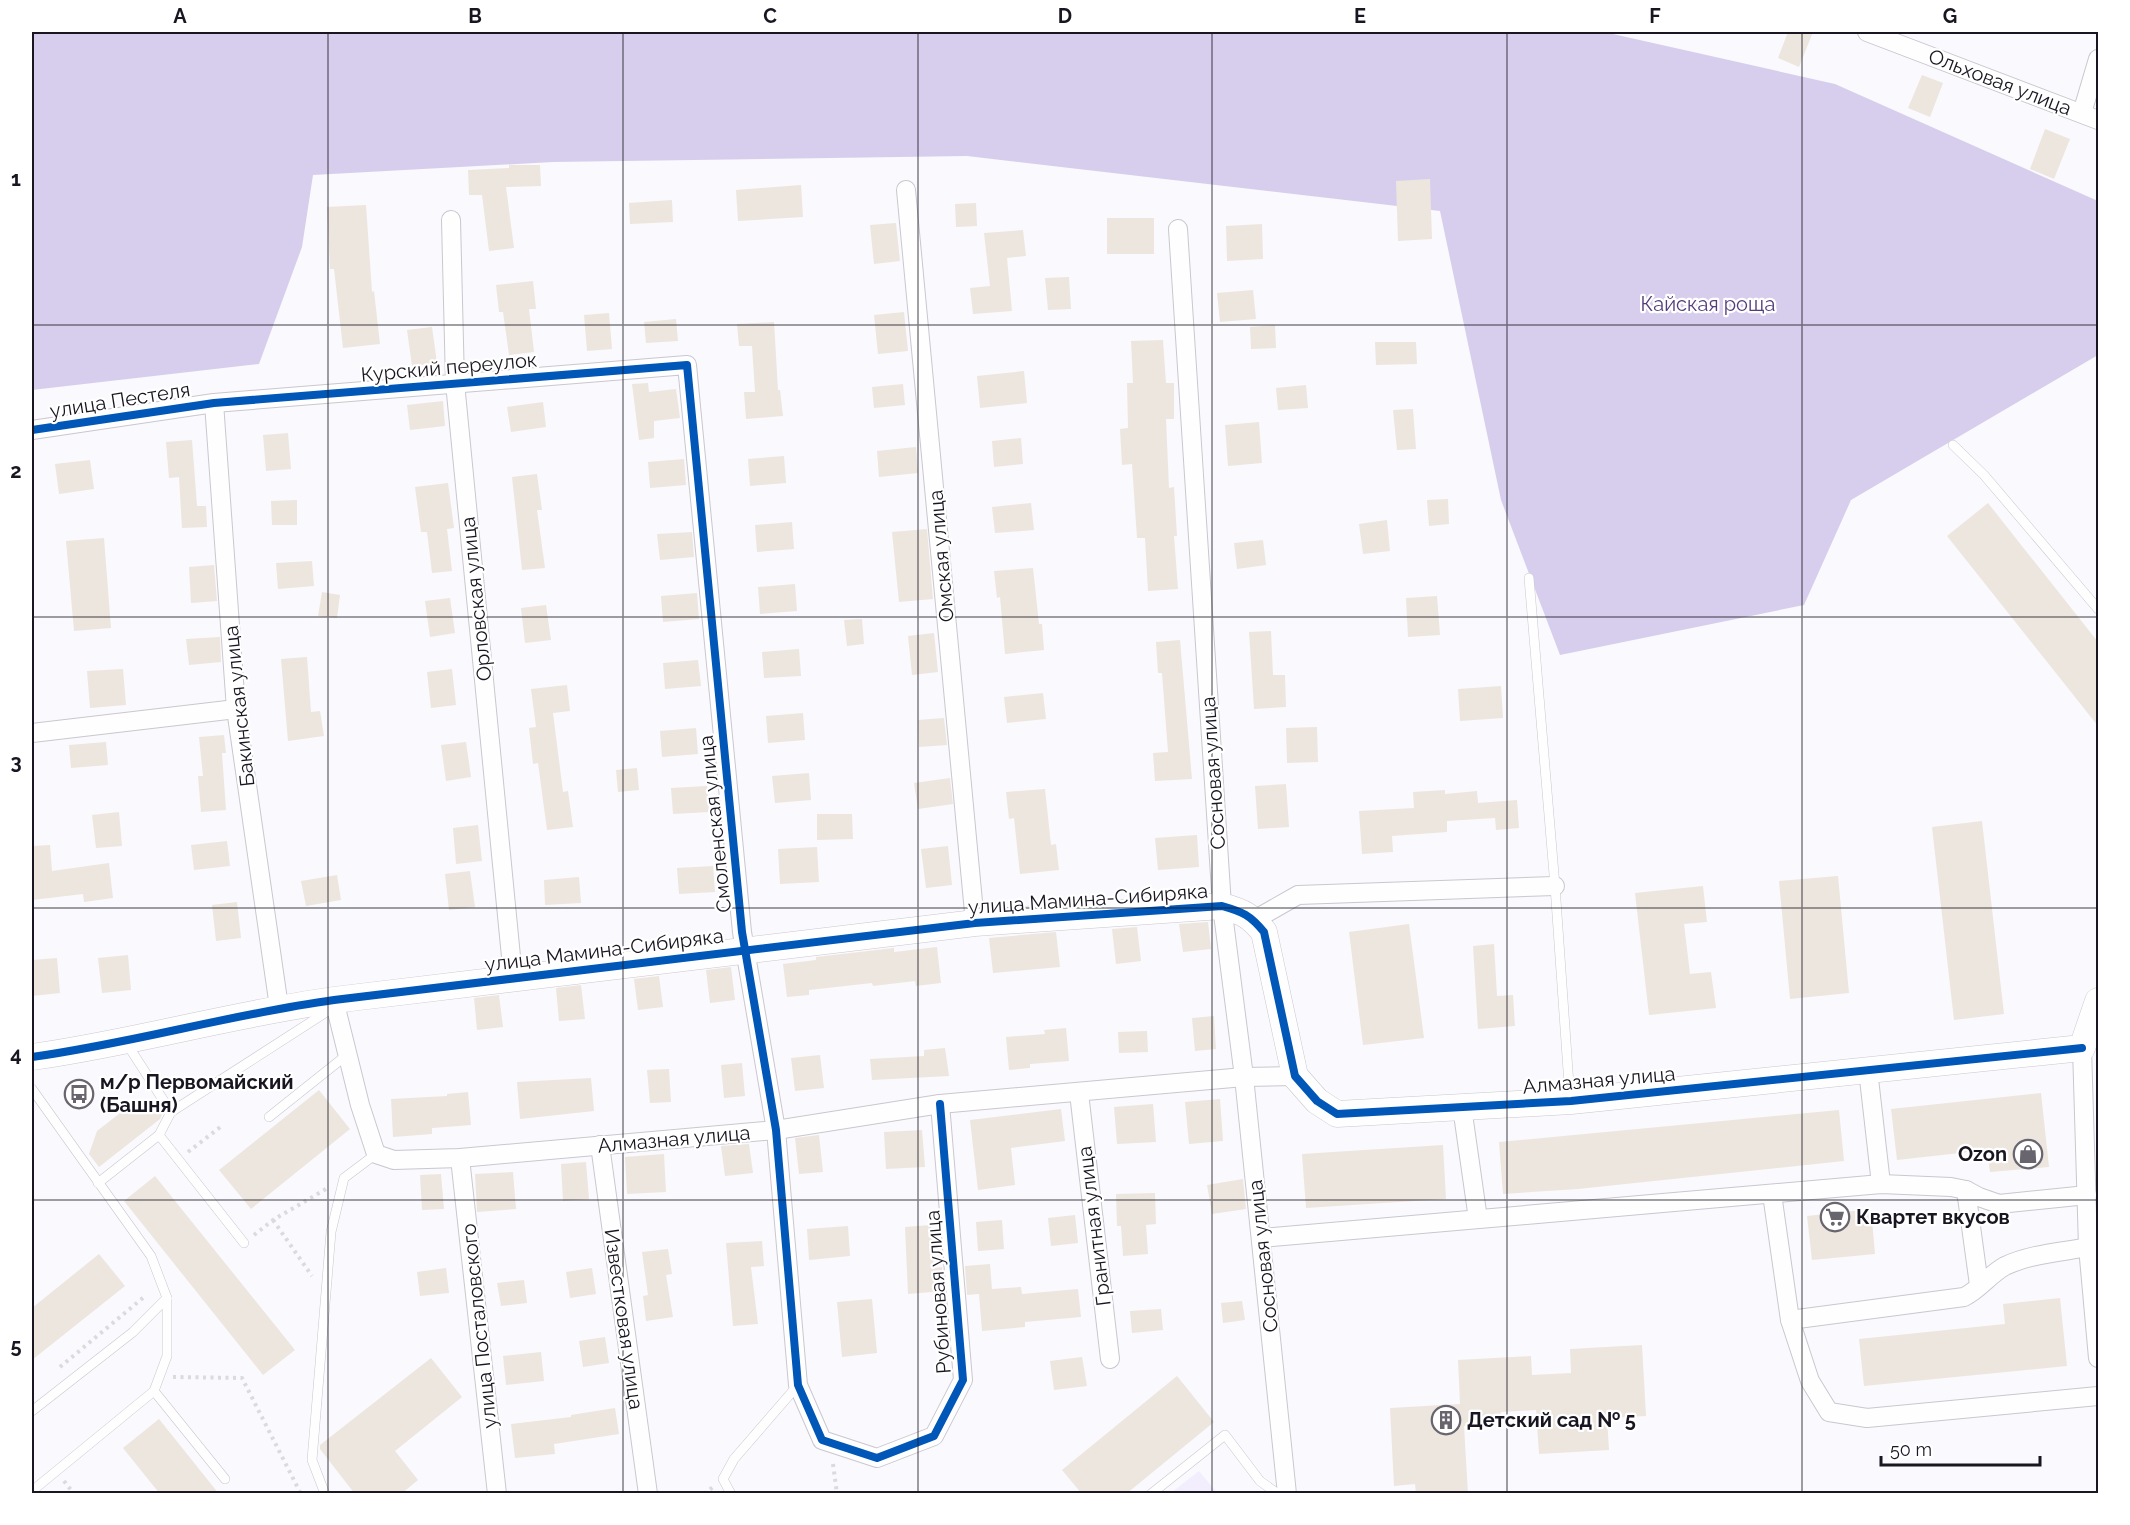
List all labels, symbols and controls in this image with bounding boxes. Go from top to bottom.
text: A [173,4,187,28]
text: B [468,4,482,28]
text: C [763,4,777,28]
text: D [1058,4,1072,28]
text: E [1354,4,1366,28]
text: F [1649,4,1661,28]
text: G [1943,4,1957,28]
street label: Ольховая улица [1925,44,2075,120]
text: 1 [11,167,21,191]
park label: Кайская роща [1641,292,1775,316]
street label: Курский переулок [360,347,538,387]
street label: улица Пестеля [48,377,192,423]
text: 2 [10,459,22,483]
street label: Омская улица [923,489,959,623]
street label: Орловская улица [455,516,497,682]
street label: Бакинская улица [219,624,259,788]
street label: Сосновая улица [1196,696,1230,850]
street label: Смоленская улица [694,734,736,914]
text: 3 [10,750,22,774]
street label: улица Мамина-Сибиряка [967,879,1209,919]
street label: улица Мамина-Сибиряка [483,923,725,977]
text: 4 [10,1042,22,1066]
street label: Алмазная улица [1522,1061,1676,1099]
place label: м/р Первомайский (Башня) [100,1070,294,1117]
bus stop icon: м/р Первомайский (Башня) [63,1078,95,1110]
street label: Алмазная улица [597,1120,751,1158]
shop icon: Ozon [2012,1138,2044,1170]
place label: Ozon [1958,1142,2007,1166]
street label: Гранитная улица [1072,1145,1116,1307]
street label: Сосновая улица [1243,1179,1283,1333]
supermarket icon: Квартет вкусов [1819,1201,1851,1233]
place label: Квартет вкусов [1856,1205,2010,1229]
street label: Рубиновая улица [920,1209,956,1375]
street label: улица Посталовского [456,1222,502,1430]
street label: Известковая улица [599,1227,649,1411]
text: 5 [10,1334,22,1358]
building icon: Детский сад № 5 [1430,1404,1462,1436]
place label: Детский сад № 5 [1467,1408,1636,1432]
scale bar [1881,1429,2040,1467]
text: 50 m [1890,1439,1932,1460]

